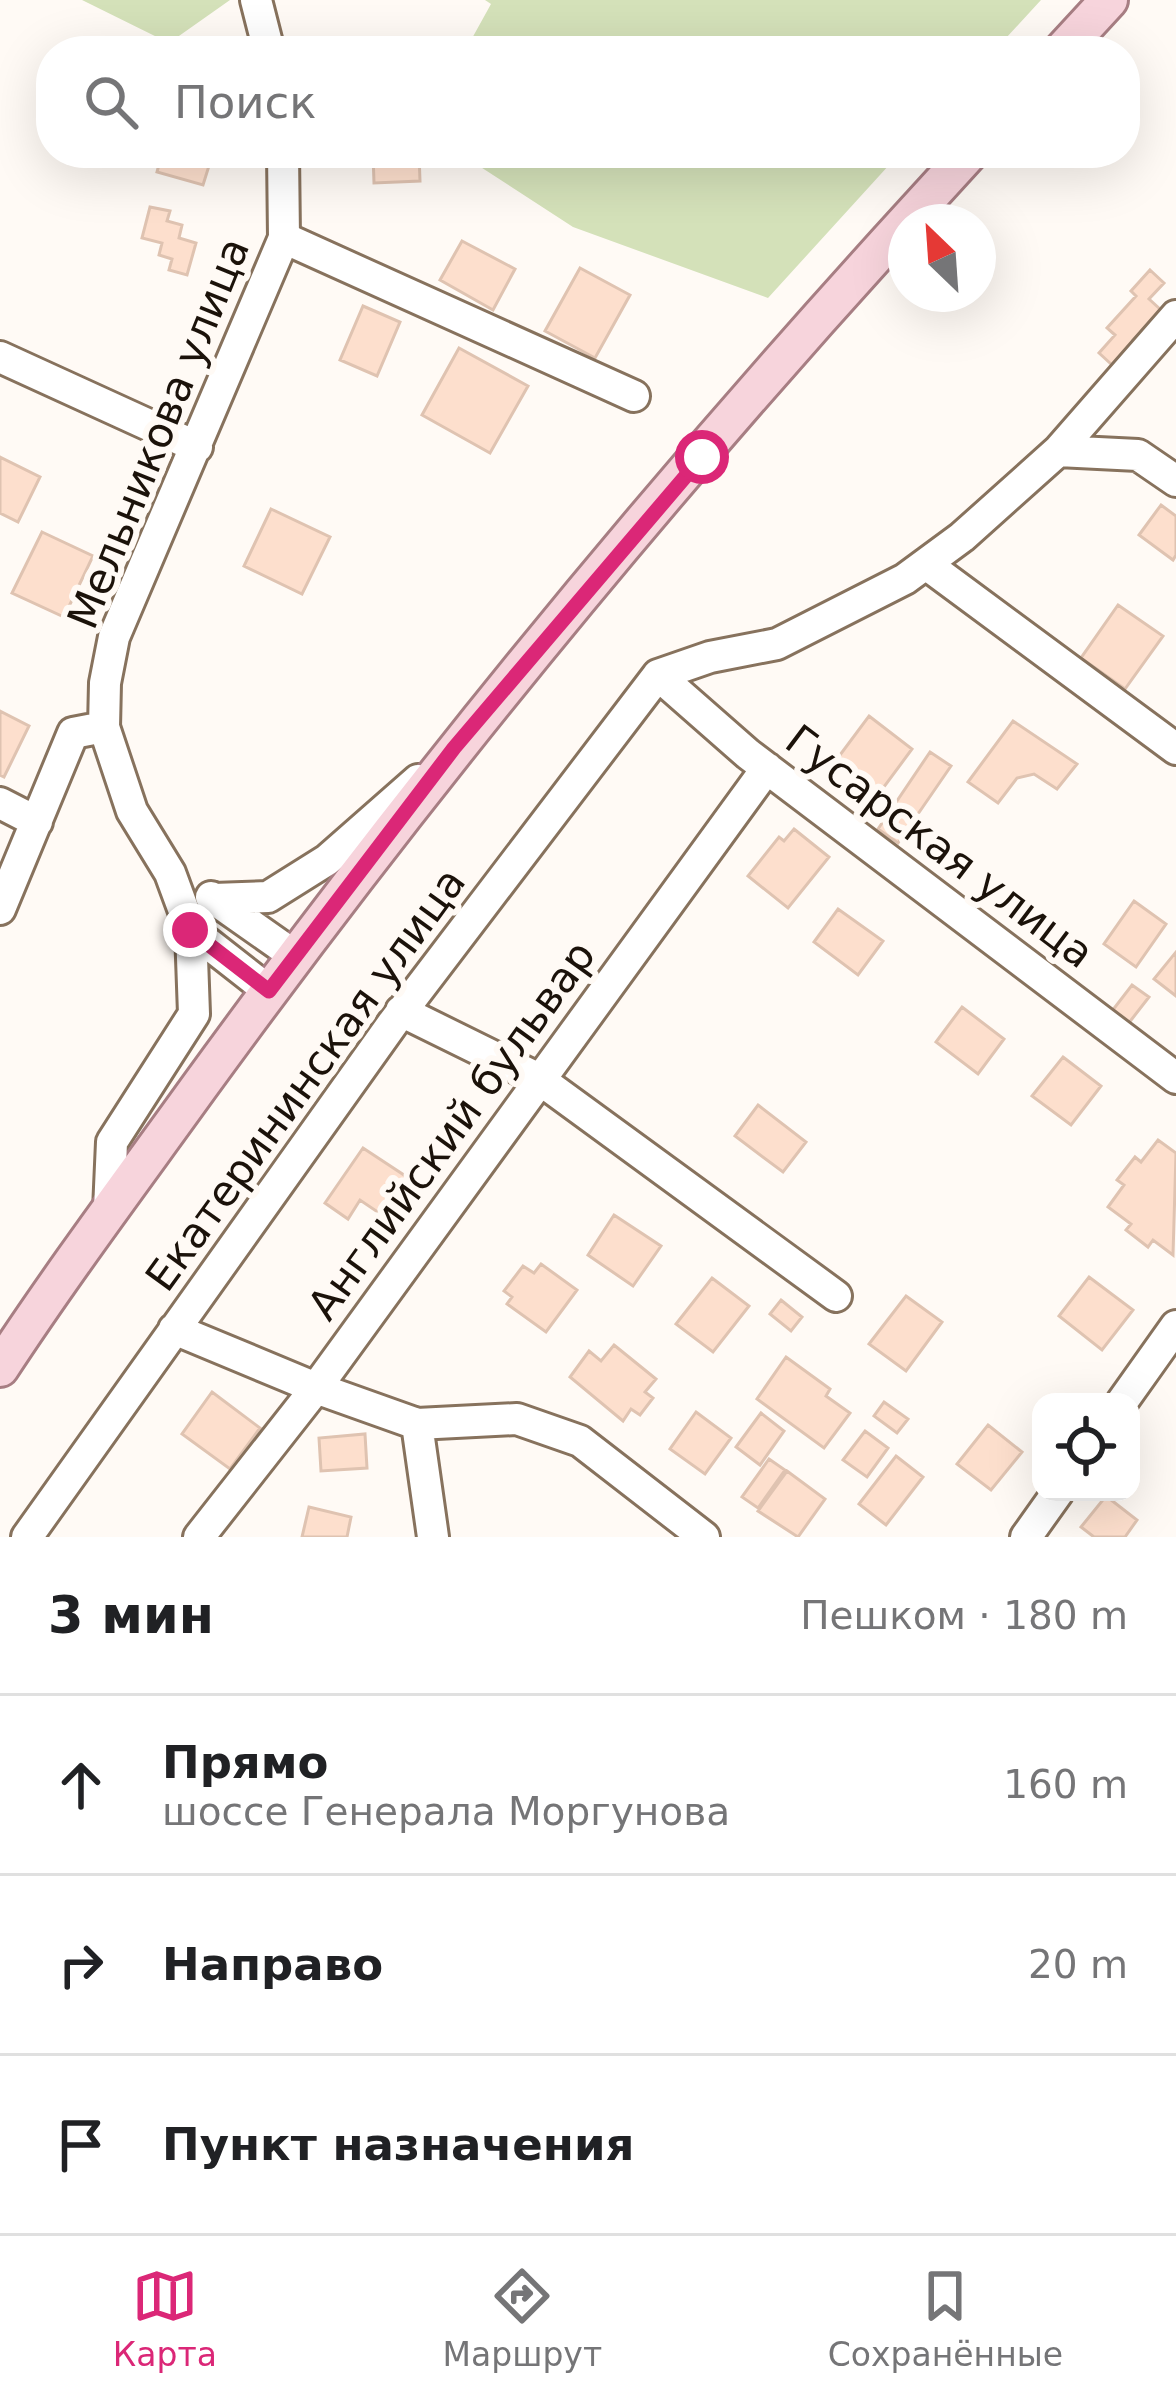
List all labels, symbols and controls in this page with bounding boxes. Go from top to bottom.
search box [36,36,1140,168]
icon: search [78,69,144,135]
text: Поиск [174,76,317,129]
north arrow [888,204,996,312]
street label: Мельникова улица [58,231,259,636]
route start [675,430,729,484]
street label: Гусарская улица [776,715,1103,978]
street label: Екатерининская улица [136,858,475,1300]
route end [163,903,217,957]
street label: Английский бульвар [298,932,605,1329]
map controls [1032,1393,1140,1501]
button: locate [1032,1393,1140,1501]
text: 3 мин [48,1586,214,1645]
text: Пешком · 180 m [800,1593,1128,1638]
text: Прямо [162,1736,328,1789]
icon: ahead [48,1752,114,1818]
text: 160 m [1003,1762,1128,1807]
text: шоссе Генерала Моргунова [162,1789,730,1834]
icon: right [48,1932,114,1998]
text: Направо [162,1938,383,1991]
text: 20 m [1028,1942,1128,1987]
icon: arrive [48,2112,114,2178]
text: Пункт назначения [162,2118,634,2171]
tab: Карта [113,2263,217,2374]
tab: Маршрут [443,2263,602,2374]
tab: Сохранённые [828,2263,1063,2374]

